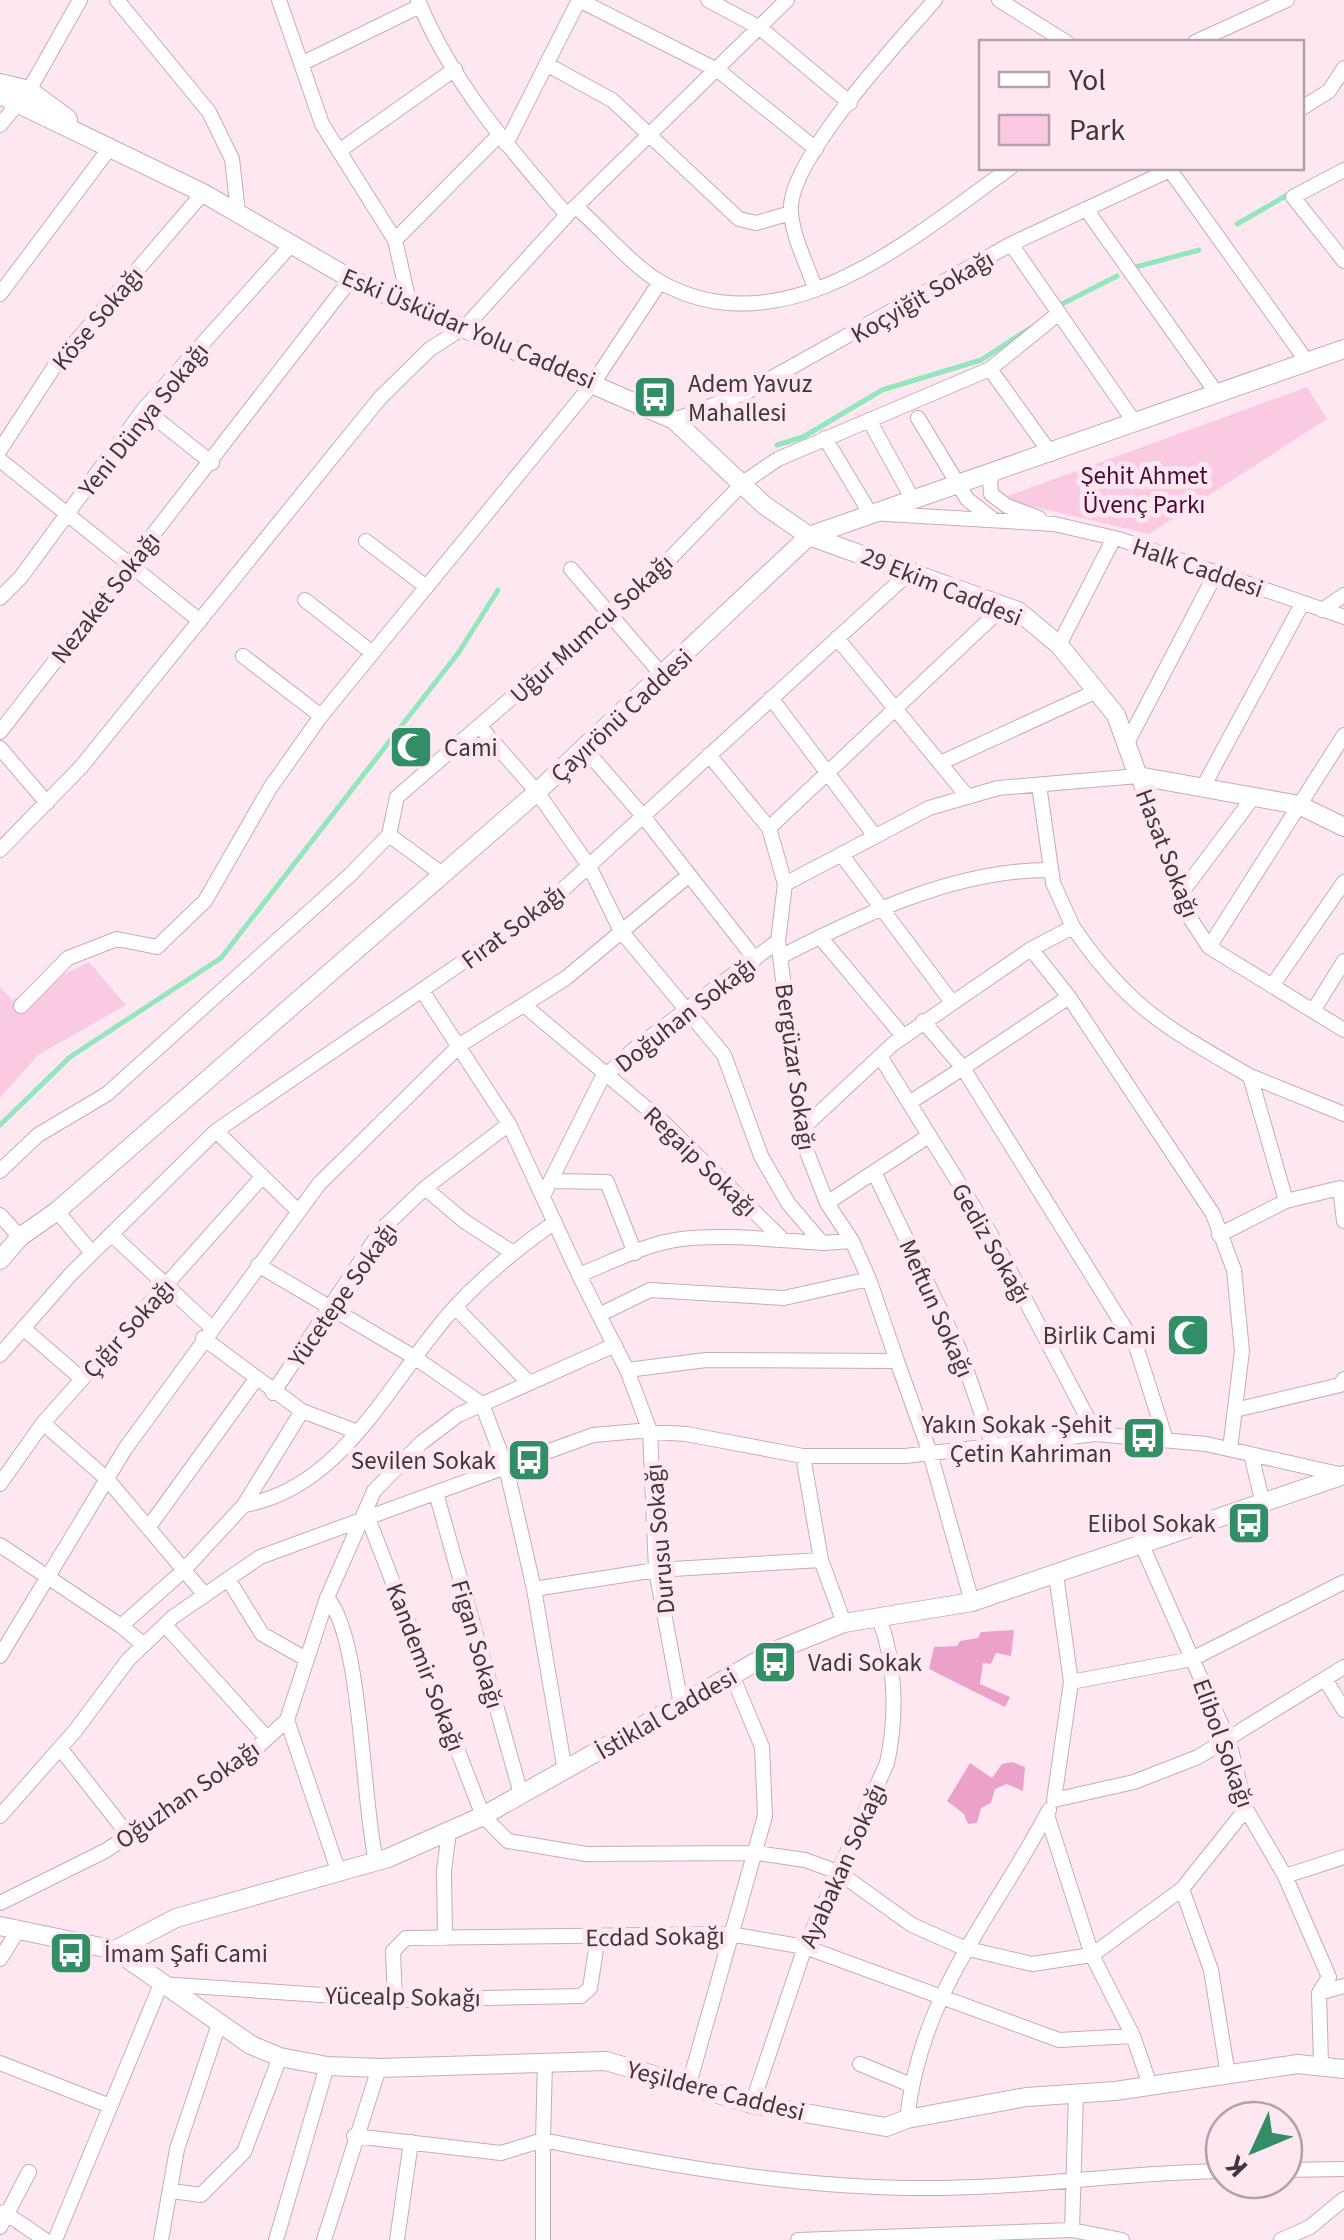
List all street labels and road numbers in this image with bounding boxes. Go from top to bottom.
street label: Koçyiğit Sokağı [844,241,1001,352]
street label: Köse Sokağı [43,259,152,378]
street label: Eski Üsküdar Yolu Caddesi [336,259,601,399]
street label: Yeni Dünya Sokağı [69,334,218,506]
street label: Nezaket Sokağı [43,524,169,671]
street label: Halk Caddesi [1127,529,1268,607]
street label: 29 Ekim Caddesi [856,538,1028,636]
street label: Uğur Mumcu Sokağı [502,546,681,712]
street label: Çayırönü Caddesi [543,640,701,791]
street label: Hasat Sokağı [1126,784,1208,923]
street label: Fırat Sokağı [454,876,573,978]
street label: Doğuhan Sokağı [607,948,764,1081]
street label: Bergüzar Sokağı [765,981,825,1153]
street label: Regaip Sokağı [635,1098,765,1226]
street label: Gediz Sokağı [942,1177,1040,1310]
street label: Yücetepe Sokağı [279,1215,406,1375]
street label: Meftun Sokağı [890,1233,983,1383]
street label: Çığır Sokağı [74,1271,183,1387]
street label: Durusu Sokağı [635,1462,684,1616]
street label: Figan Sokağı [441,1576,513,1713]
street label: Kandemir Sokağı [376,1578,474,1757]
street label: İstiklal Caddesi [589,1659,744,1769]
street label: Elibol Sokağı [1183,1674,1263,1813]
street label: Oğuzhan Sokağı [108,1732,267,1858]
street label: Ayabakan Sokağı [790,1777,895,1954]
street label: Ecdad Sokağı [585,1918,725,1956]
street label: Yücealp Sokağı [324,1978,481,2016]
street label: Yeşildere Caddesi [622,2051,808,2130]

